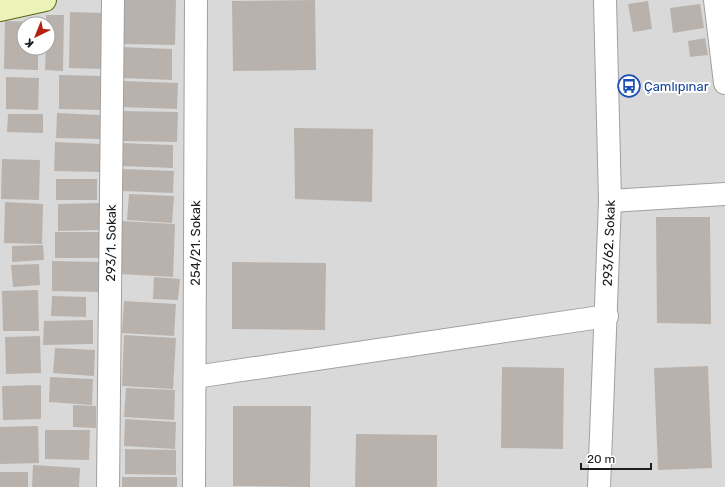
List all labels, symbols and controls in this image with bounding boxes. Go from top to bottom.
north arrow [16,16,56,56]
text: K [22,35,37,50]
bus stop icon: Çamlıpınar [616,73,642,99]
place label: Çamlıpınar [644,79,709,94]
street label: 293/62. Sokak [599,199,618,287]
street label: 254/21. Sokak [187,200,203,286]
street label: 293/1. Sokak [103,204,118,282]
scale bar [581,445,651,471]
text: 20 m [587,452,615,466]

